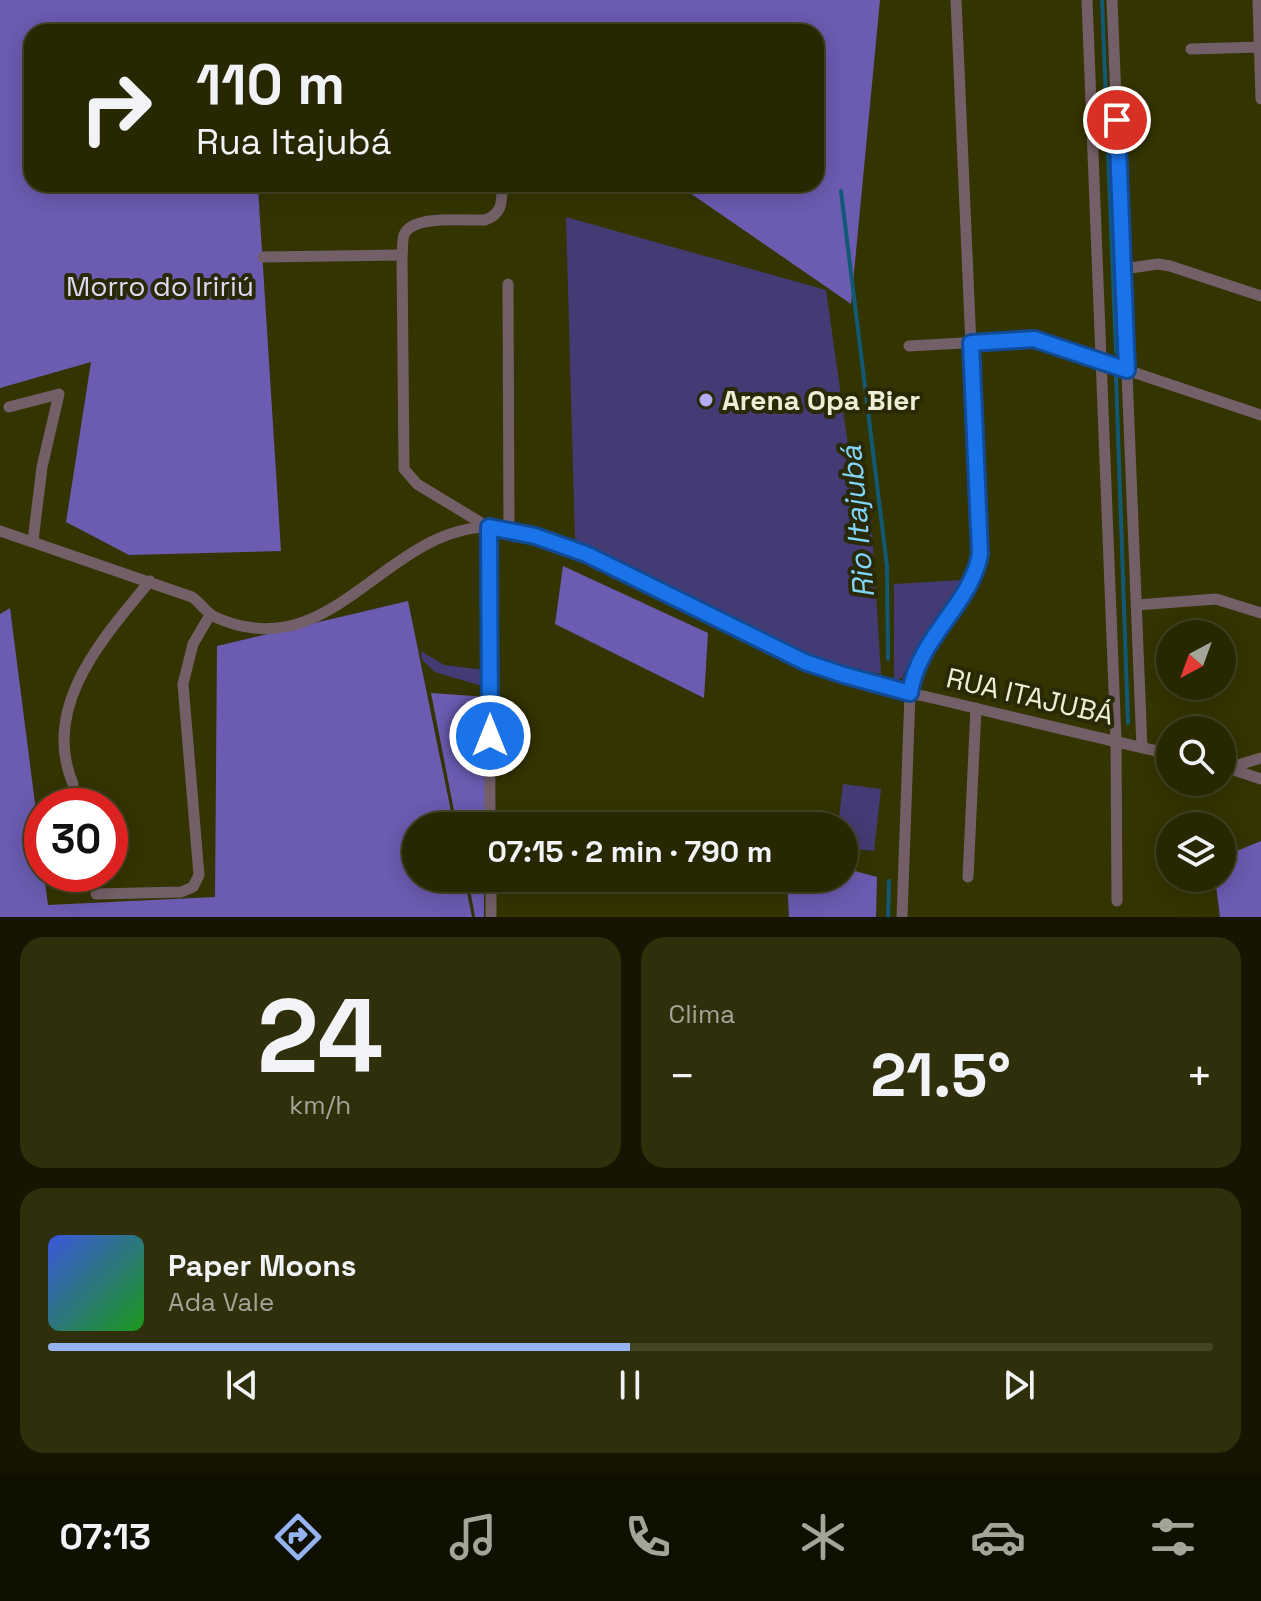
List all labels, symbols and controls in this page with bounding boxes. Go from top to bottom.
text: 110 m [196,49,345,120]
icon: right [64,56,168,160]
pin [1083,86,1151,154]
icon: arrive [1095,98,1139,142]
text: Rua Itajubá [196,119,391,165]
park label: Morro do Iririú [66,268,254,304]
place label: Arena Opa Bier [722,382,920,418]
marker: Arena Opa Bier [697,391,715,409]
water label: Rio Itajubá [831,443,883,600]
north arrow [1156,620,1236,700]
map controls [1156,620,1236,892]
street label: RUA ITAJUBÁ [943,659,1117,733]
position arrow [448,694,532,778]
button: search [1156,716,1236,796]
speed limit sign: 30 [24,788,128,892]
button: layers [1156,812,1236,892]
text: 07:15 · 2 min · 790 m [488,832,772,871]
text: 24 [257,970,383,1102]
text: Clima [669,997,735,1031]
text: 21.5° [871,1037,1011,1114]
text: − [669,1048,696,1104]
text: + [1186,1048,1213,1104]
text: km/h [289,1088,351,1122]
text: Paper Moons [168,1246,357,1285]
text: Ada Vale [168,1285,274,1319]
icon: previous [220,1363,264,1407]
icon: pause [608,1363,652,1407]
icon: next [997,1363,1041,1407]
icon: directions [270,1509,326,1565]
icon: music [445,1509,501,1565]
icon: phone [620,1509,676,1565]
icon: climate [795,1509,851,1565]
icon: car [970,1509,1026,1565]
icon: filters [1145,1509,1201,1565]
text: 07:13 [60,1514,151,1560]

